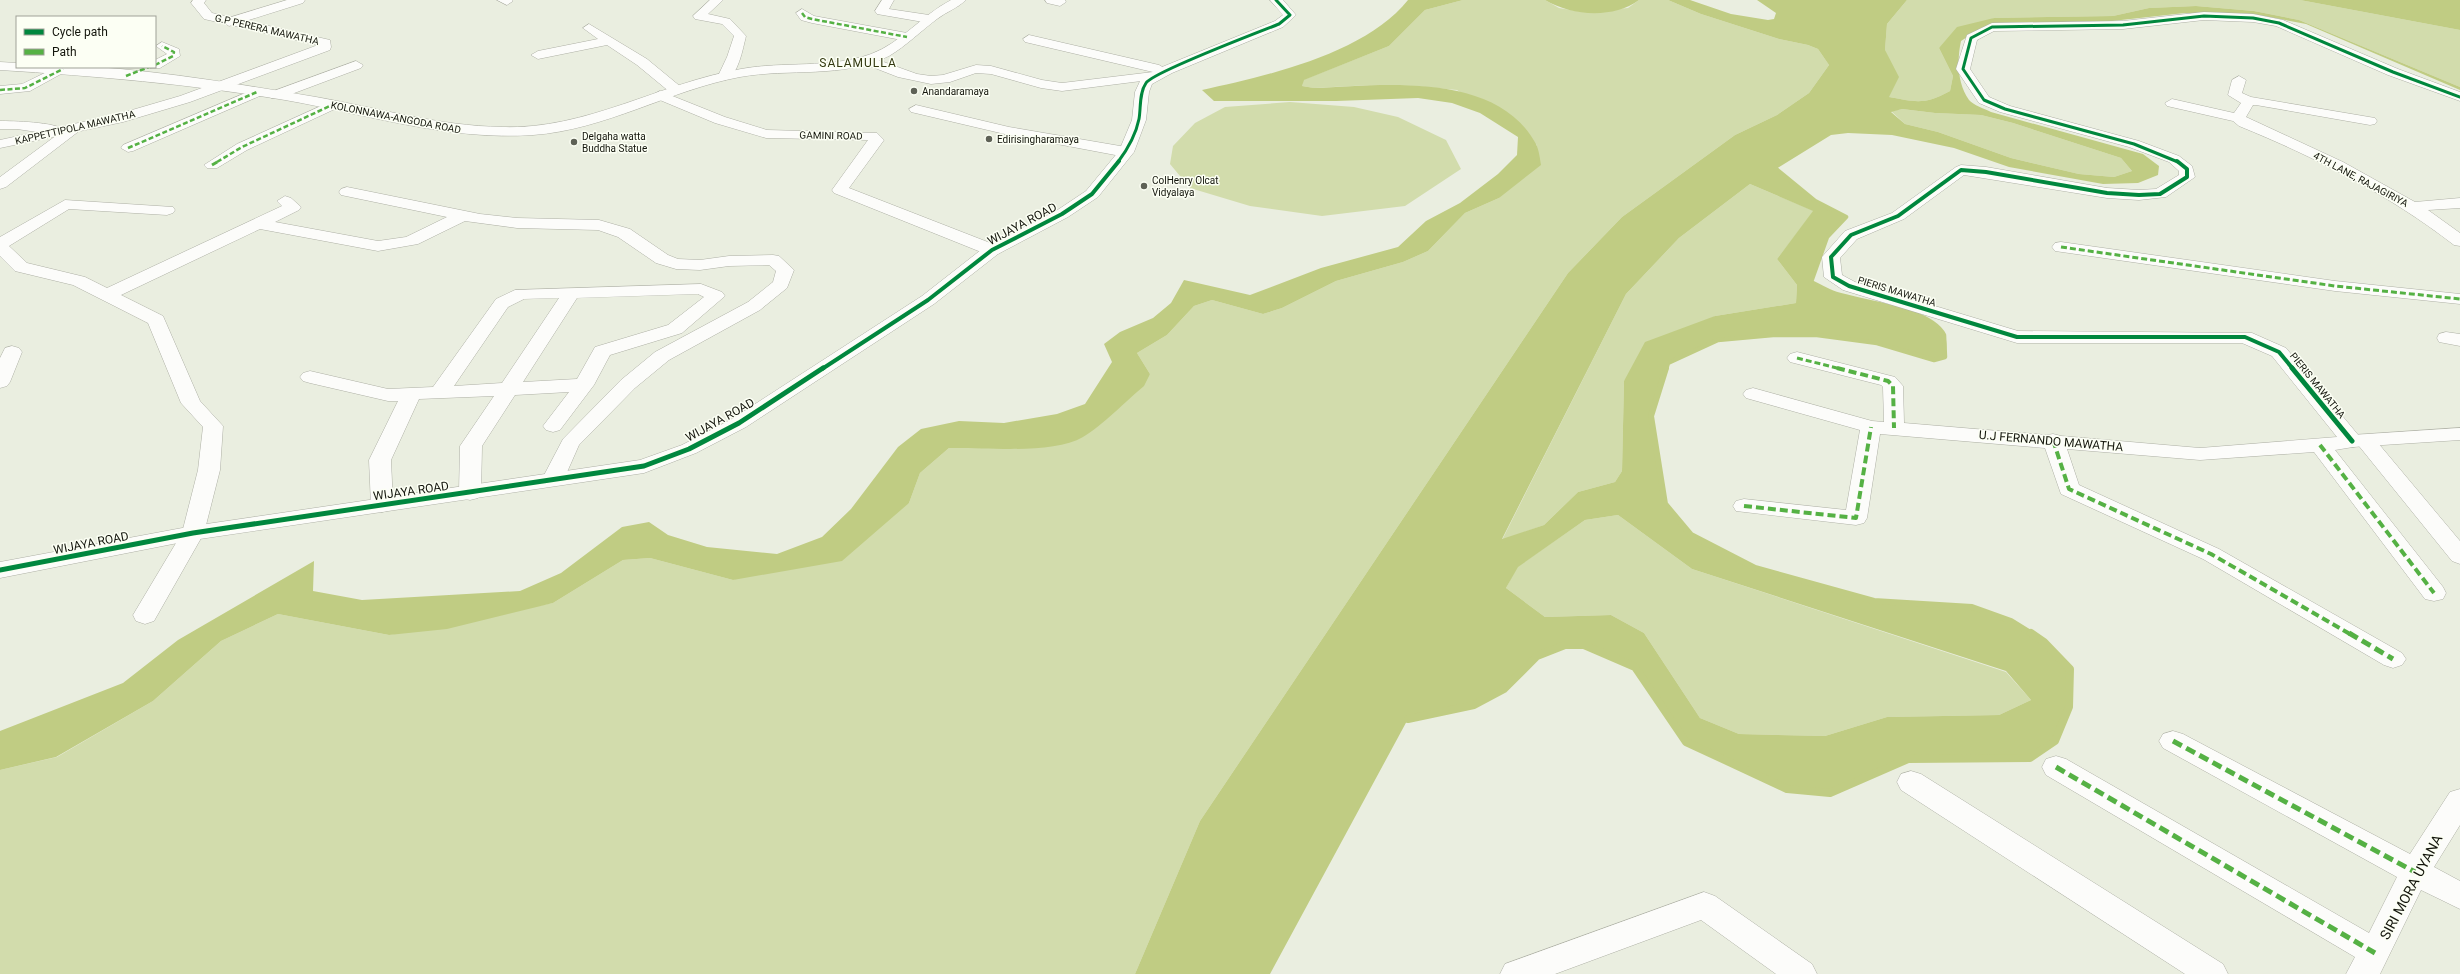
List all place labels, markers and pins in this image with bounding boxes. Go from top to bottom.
marker: Anandaramaya [909,86,919,96]
place label: Anandaramaya [922,86,989,97]
place label: Delgaha watta Buddha Statue [582,131,647,154]
marker: Edirisingharamaya [984,134,994,144]
place label: Edirisingharamaya [997,134,1079,145]
marker: Delgaha watta Buddha Statue [569,137,579,147]
place label: ColHenry Olcat Vidyalaya [1152,175,1219,198]
marker: ColHenry Olcat Vidyalaya [1139,181,1149,191]

